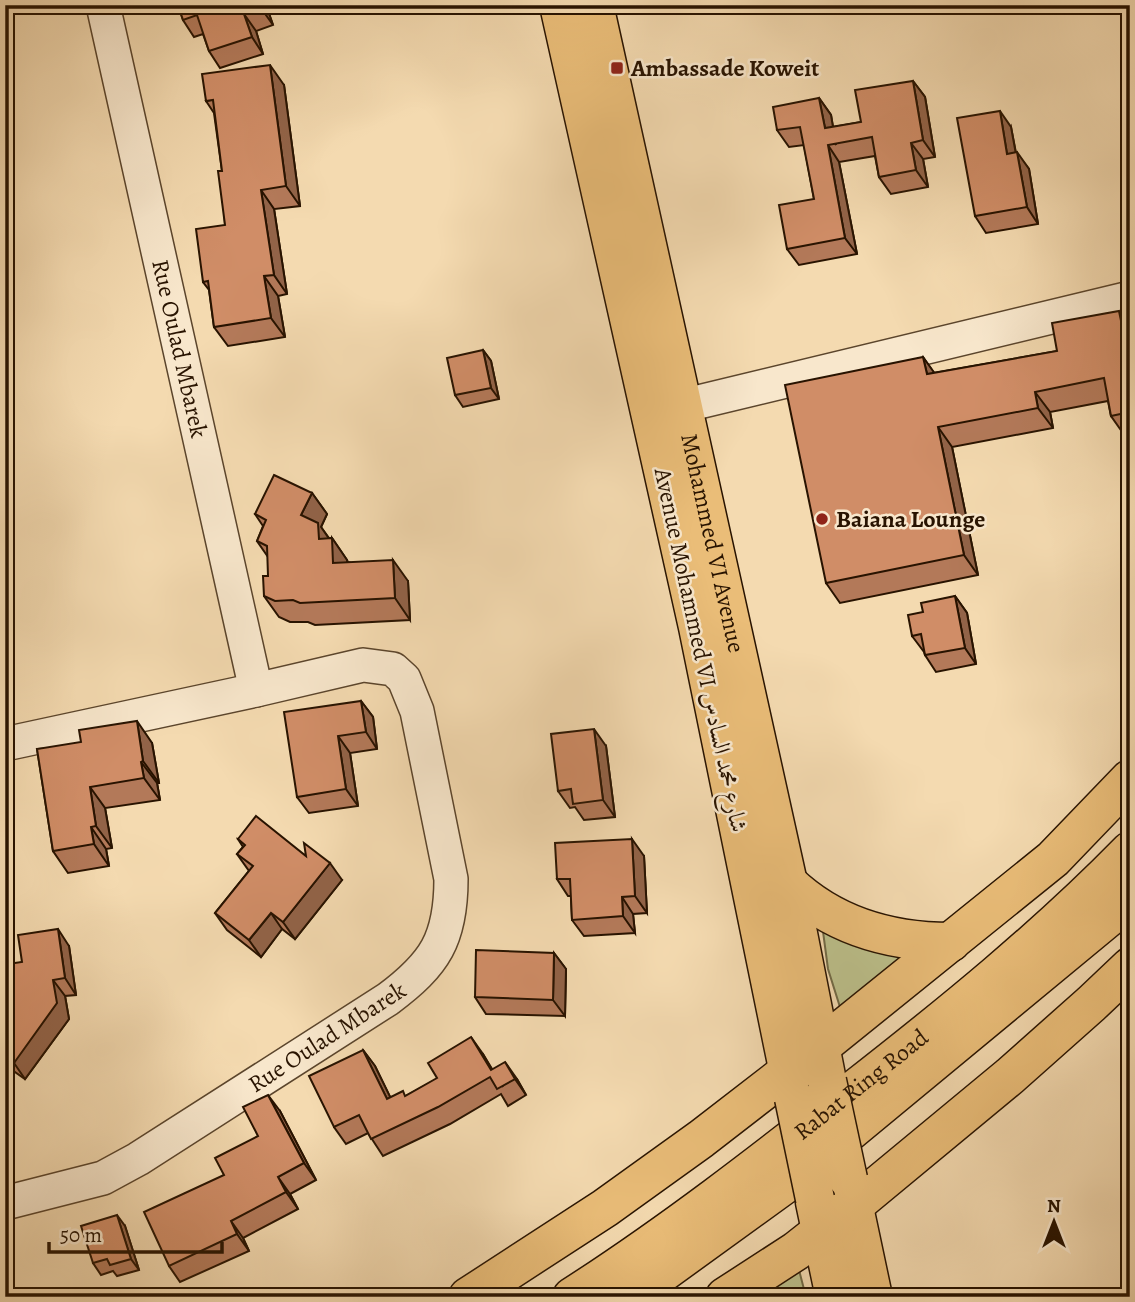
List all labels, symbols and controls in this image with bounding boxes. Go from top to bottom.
place label: Ambassade Koweit [630,52,819,84]
marker: Ambassade Koweit [609,60,625,76]
street label: Rue Oulad Mbarek [144,256,215,441]
street label: Mohammed VI Avenue [673,430,753,656]
street label: Avenue Mohammed VI شارع محمد السادس [643,464,755,836]
place label: Baiana Lounge [836,503,985,535]
marker: Baiana Lounge [814,511,830,527]
street label: Rue Oulad Mbarek [242,974,412,1100]
street label: Rabat Ring Road [787,1021,935,1147]
north arrow [1020,1186,1090,1256]
text: N [1047,1193,1061,1219]
scale bar [49,1211,222,1255]
text: 50 m [60,1221,102,1249]

